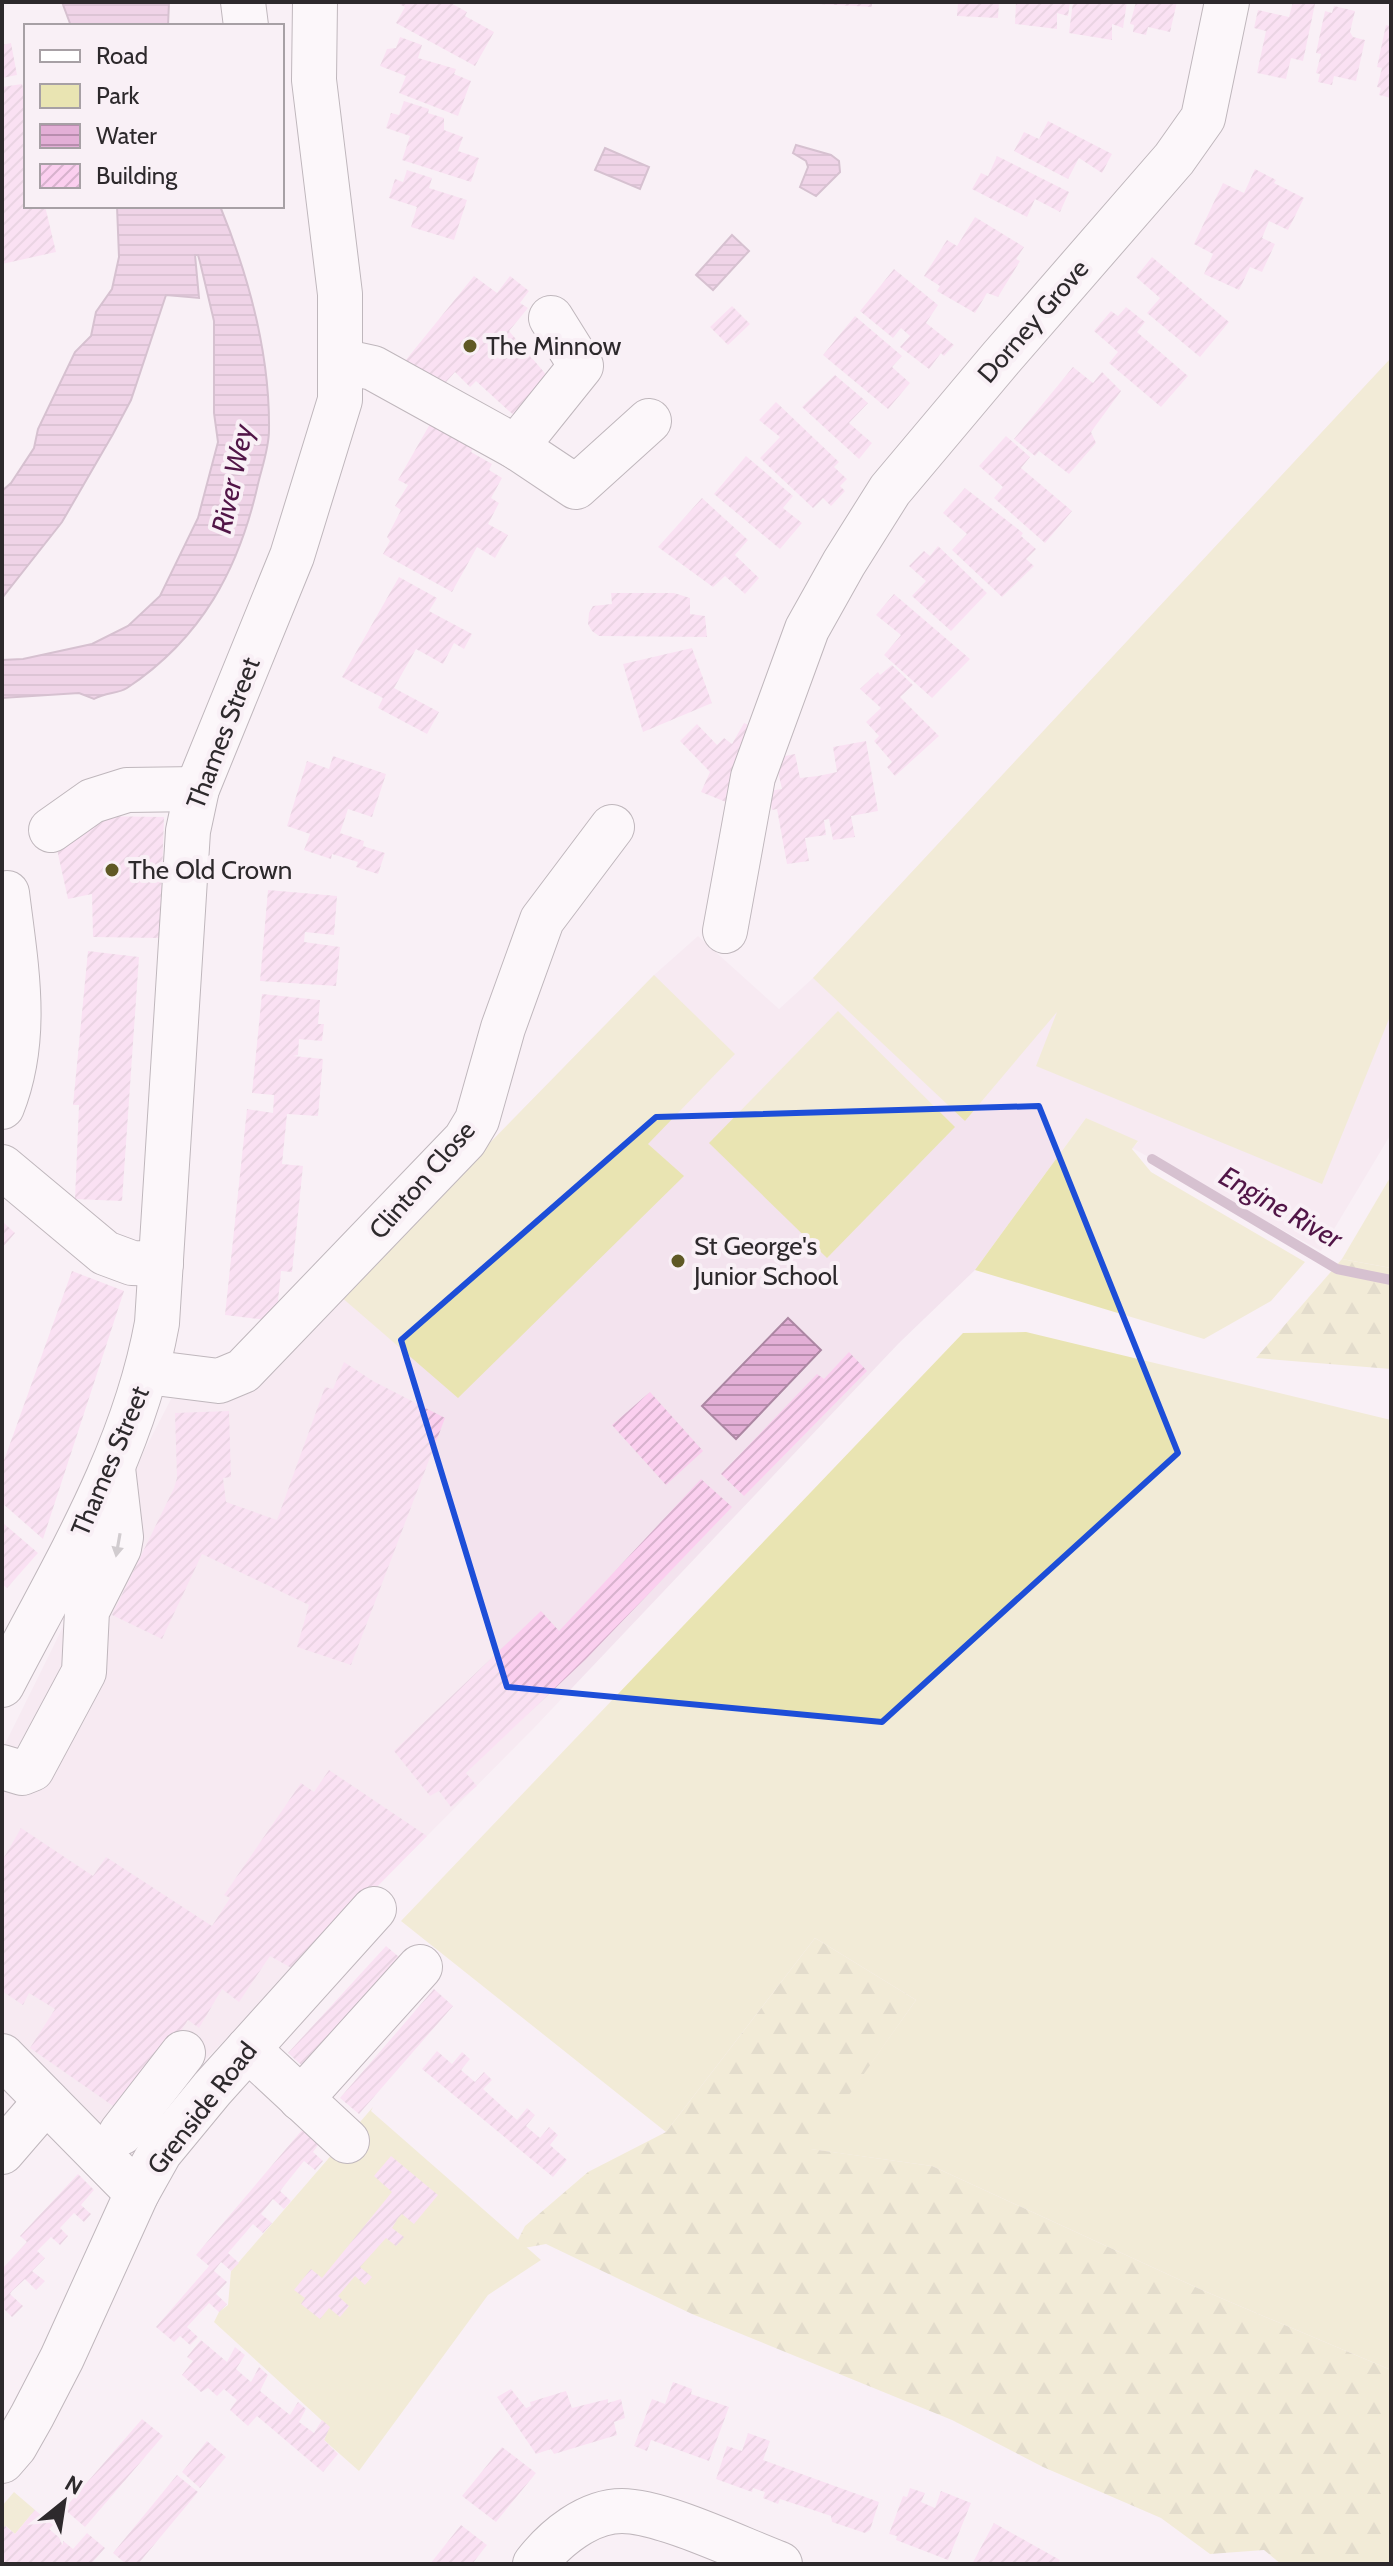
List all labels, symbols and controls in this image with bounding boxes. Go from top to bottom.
legend [24,24,284,208]
text: Road [96,41,148,70]
text: Park [96,81,139,110]
text: Water [96,121,157,150]
text: Building [96,161,178,190]
street label: Dorney Grove [971,253,1095,389]
place label: The Minnow [486,330,622,362]
marker: The Minnow [461,337,479,355]
water label: River Wey [204,420,260,537]
street label: Thames Street [179,652,267,813]
place label: The Old Crown [128,854,292,886]
marker: The Old Crown [103,861,121,879]
street label: Clinton Close [362,1115,482,1245]
water label: Engine River [1214,1158,1350,1256]
place label: St George's Junior School [693,1230,838,1292]
marker: St George's Junior School [669,1252,687,1270]
street label: Thames Street [64,1381,156,1541]
one-way arrow [111,1532,123,1557]
street label: Grenside Road [140,2035,264,2181]
north arrow [24,2462,104,2542]
text: N [60,2470,87,2501]

